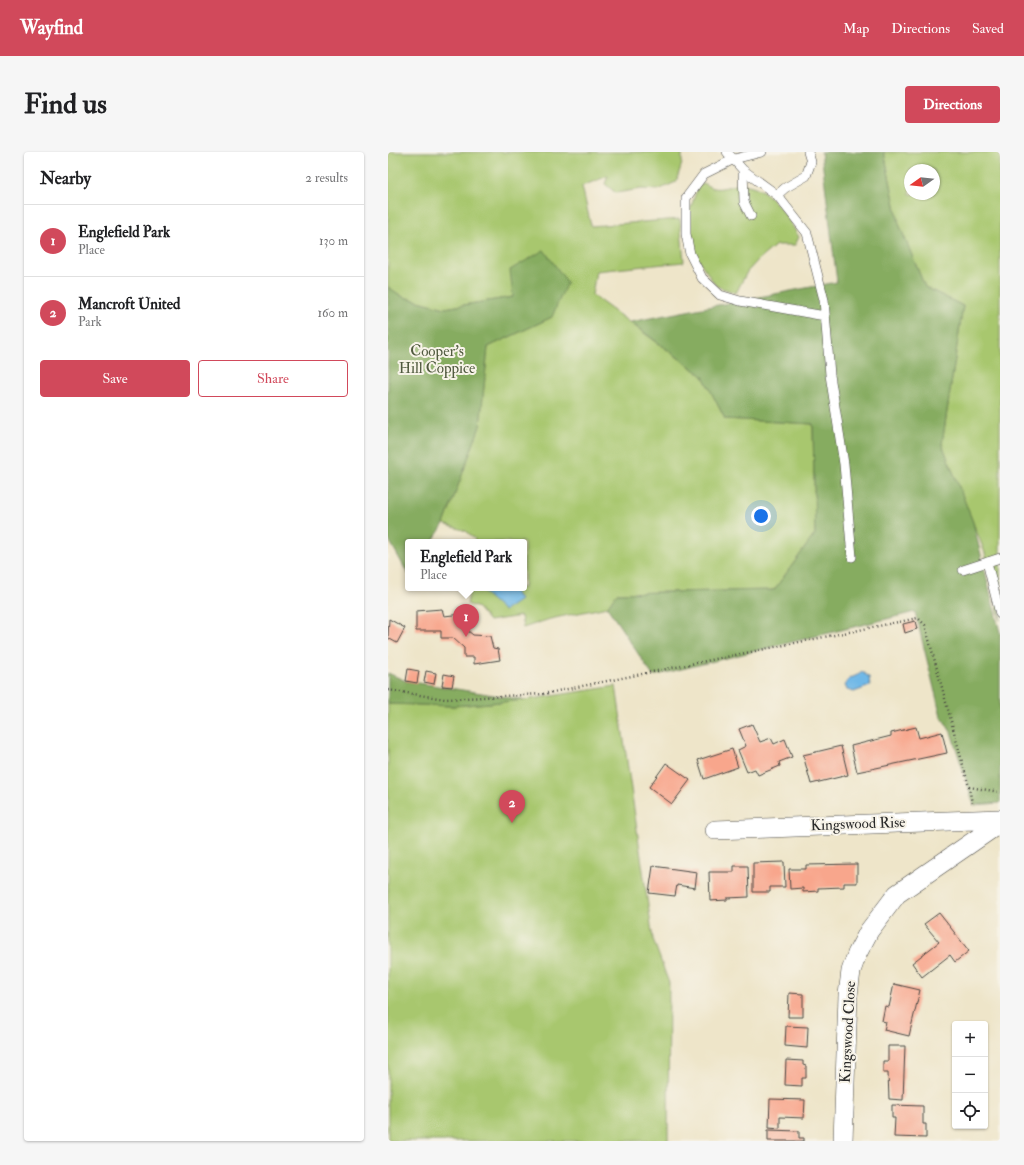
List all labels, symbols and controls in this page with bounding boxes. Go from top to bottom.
text: Wayfind [20,16,83,40]
text: Map [843,20,869,37]
text: Directions [891,20,950,37]
text: Saved [972,20,1004,37]
button: Directions [905,86,1000,123]
text: Find us [24,87,107,122]
north arrow [904,164,940,200]
text: Nearby [40,168,91,189]
text: 2 results [305,170,348,186]
text: Englefield Park [78,223,170,242]
text: 1 [51,233,55,249]
text: 130 m [319,233,348,249]
text: Place [78,242,105,258]
text: Mancroft United [78,295,180,314]
text: 2 [50,305,56,321]
text: 160 m [317,305,348,321]
text: Park [78,314,102,330]
park label: Cooper's Hill Coppice [399,342,475,379]
button: Save [40,360,190,397]
button: Share [198,360,348,397]
your location [751,506,771,526]
popup [405,539,527,591]
text: Englefield Park [420,548,512,567]
text: Place [420,567,447,583]
pin: 1 [453,604,479,637]
pin: 2 [499,790,525,823]
street label: Kingswood Rise [810,813,906,835]
street label: Kingswood Close [836,980,860,1084]
map controls [952,1021,988,1129]
button: + [952,1021,988,1057]
button: − [952,1057,988,1093]
button: locate [952,1093,988,1129]

